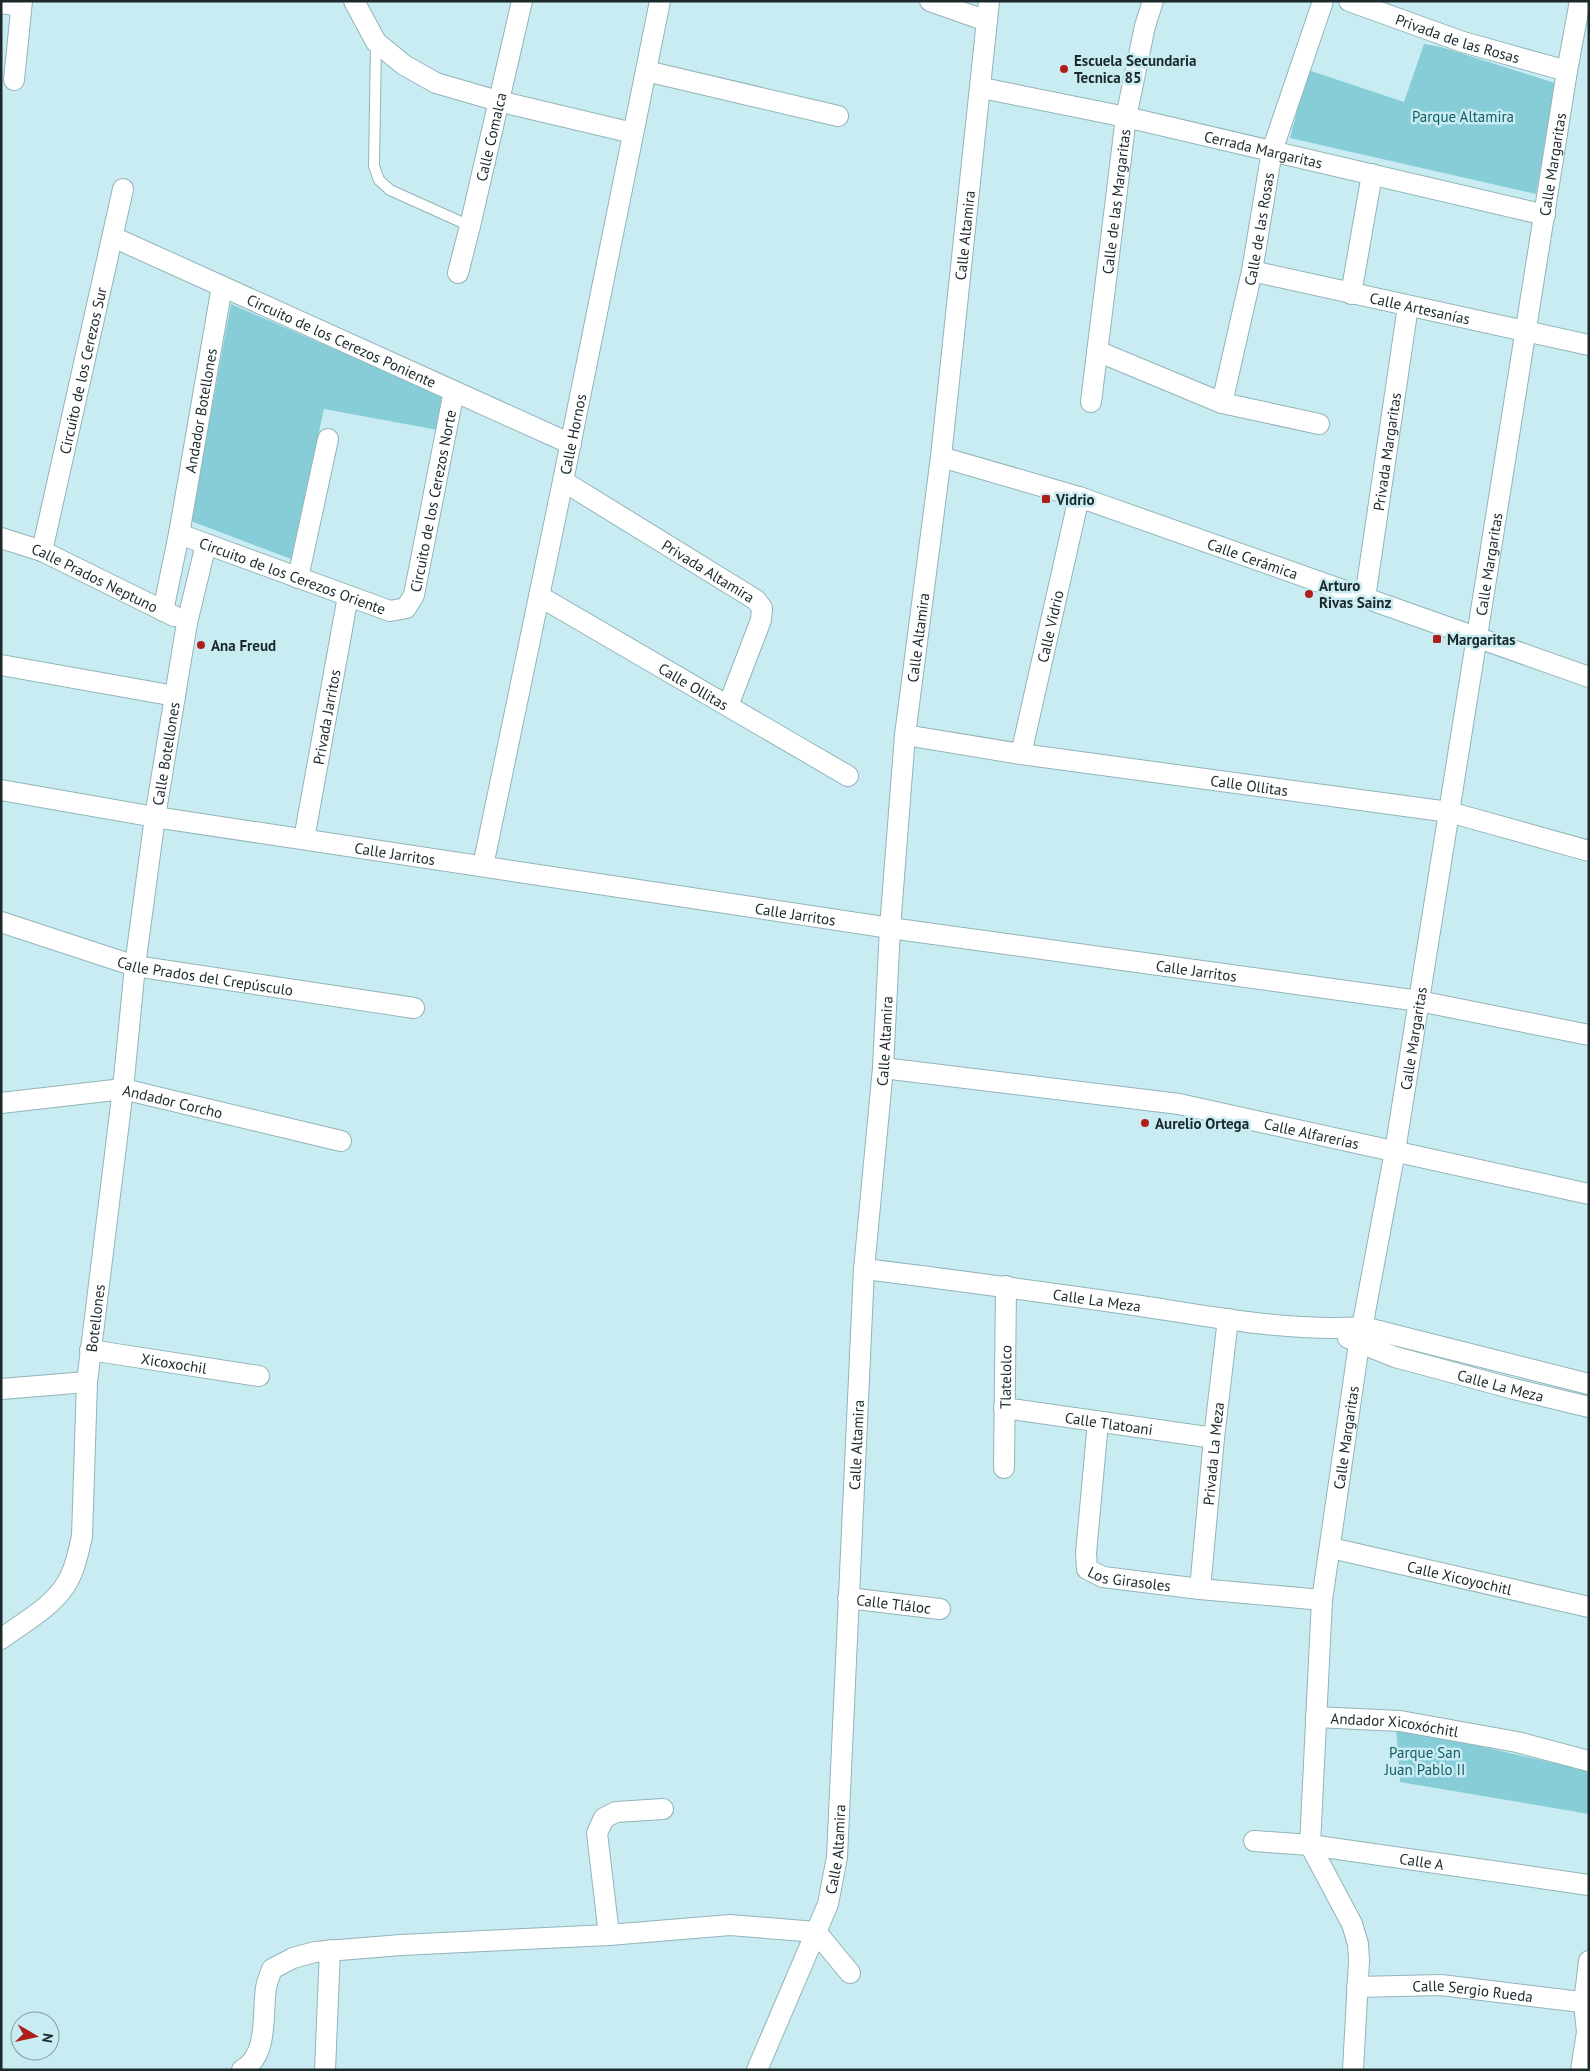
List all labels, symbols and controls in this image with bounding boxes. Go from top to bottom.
street label: Privada de las Rosas [1393,9,1522,67]
place label: Escuela Secundaria Tecnica 85 [1074,51,1197,87]
marker: Escuela Secundaria Tecnica 85 [1058,63,1070,75]
street label: Calle Comalca [471,91,510,183]
park label: Parque Altamira [1412,107,1514,126]
street label: Calle Margaritas [1535,111,1570,217]
street label: Cerrada Margaritas [1202,126,1324,172]
street label: Calle de las Margaritas [1097,128,1134,275]
street label: Calle de las Rosas [1240,171,1278,287]
street label: Calle Altamira [950,189,979,281]
street label: Circuito de los Cerezos Sur [55,285,110,456]
street label: Calle Artesanías [1368,288,1472,328]
street label: Circuito de los Cerezos Poniente [244,289,439,391]
street label: Andador Botellones [180,347,221,474]
street label: Privada Margaritas [1368,391,1405,512]
street label: Calle Hornos [555,392,590,476]
street label: Circuito de los Cerezos Norte [405,408,460,594]
place label: Vidrio [1055,490,1095,509]
marker: Vidrio [1040,493,1052,505]
street label: Calle Margaritas [1471,511,1506,617]
street label: Circuito de los Cerezos Oriente [197,533,388,618]
street label: Calle Cerámica [1205,534,1301,583]
street label: Privada Altamira [659,535,758,606]
street label: Calle Prados Neptuno [29,539,161,616]
place label: Arturo Rivas Sainz [1319,576,1391,612]
street label: Calle Vidrio [1032,588,1067,664]
marker: Arturo Rivas Sainz [1303,588,1315,600]
street label: Calle Altamira [902,592,933,683]
place label: Margaritas [1447,630,1516,649]
marker: Margaritas [1431,633,1443,645]
place label: Ana Freud [211,636,276,655]
marker: Ana Freud [195,639,207,651]
street label: Calle Ollitas [655,658,732,714]
street label: Privada Jarritos [308,668,344,766]
street label: Calle Botellones [148,701,183,807]
street label: Calle Ollitas [1209,770,1289,800]
street label: Calle Jarritos [353,838,437,869]
street label: Calle Jarritos [754,898,837,929]
street label: Calle Prados del Crepúsculo [115,951,295,999]
street label: Calle Jarritos [1155,955,1238,985]
street label: Calle Margaritas [1395,985,1431,1091]
street label: Calle Altamira [872,995,896,1087]
street label: Andador Corcho [121,1080,225,1122]
street label: Calle Alfarerías [1262,1113,1361,1153]
place label: Aurelio Ortega [1155,1114,1249,1133]
marker: Aurelio Ortega [1139,1117,1151,1129]
street label: Botellones [81,1283,108,1353]
street label: Calle La Meza [1052,1284,1142,1315]
street label: Tlatelolco [995,1345,1015,1409]
street label: Xicoxochil [140,1348,209,1377]
street label: Calle La Meza [1455,1365,1546,1405]
street label: Calle Margaritas [1329,1385,1362,1490]
street label: Calle Altamira [844,1399,867,1490]
street label: Privada La Meza [1198,1401,1228,1506]
street label: Calle Tlatoani [1064,1407,1154,1439]
street label: Calle Xicoyochitl [1406,1556,1514,1599]
street label: Los Girasoles [1085,1562,1172,1595]
street label: Calle Tláloc [855,1590,932,1617]
street label: Andador Xicoxóchitl [1330,1708,1461,1741]
park label: Parque San Juan Pablo II [1384,1743,1465,1779]
street label: Calle Altamira [821,1804,849,1896]
street label: Calle A [1398,1848,1445,1874]
street label: Calle Sergio Rueda [1412,1975,1534,2006]
north arrow [10,2011,60,2061]
text: N [38,2032,57,2044]

